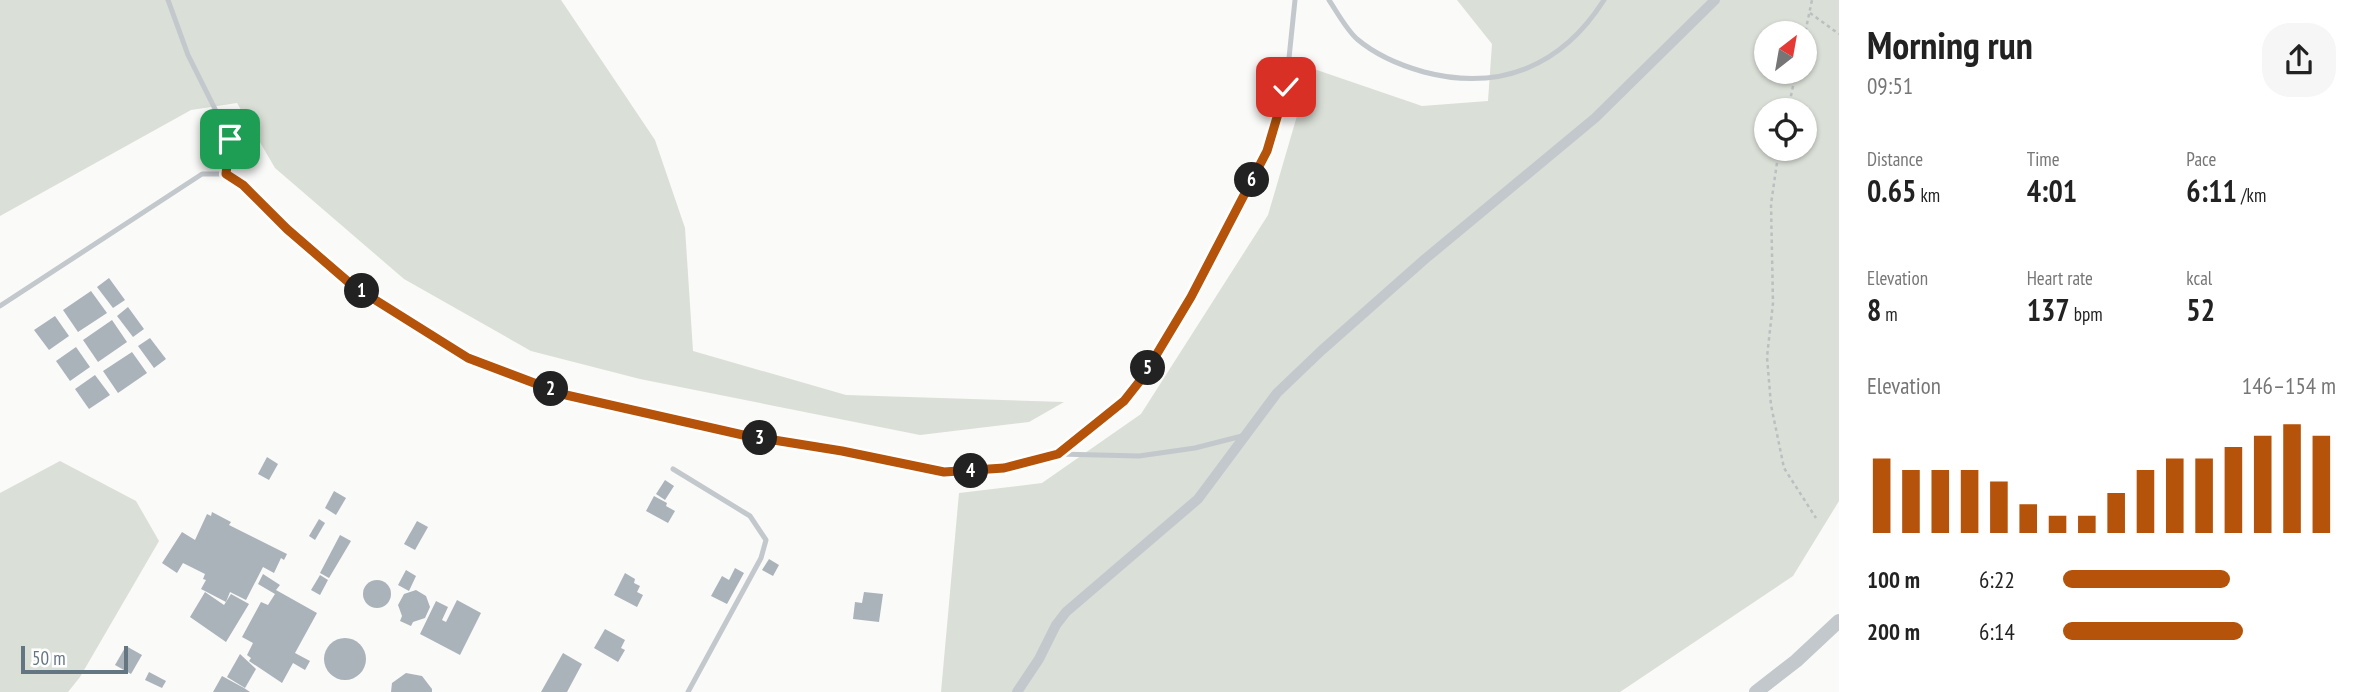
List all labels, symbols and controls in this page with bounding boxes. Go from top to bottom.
text: Morning run [1867,20,2033,69]
north arrow [1754,21,1816,84]
map controls [1754,21,1817,161]
button: share [2262,23,2336,97]
pin [1256,57,1316,117]
icon: check [1267,68,1305,106]
text: 09:51 [1867,71,1913,100]
button: locate [1754,98,1817,161]
pin [200,109,260,169]
icon: arrive [211,120,249,158]
text: Distance [1867,147,1923,171]
text: Time [2027,147,2060,171]
text: Pace [2186,147,2216,171]
pin: 6 [1234,162,1270,198]
text: 6 [1247,167,1256,191]
text: 0.65 [1867,171,1916,210]
text: 4:01 [2027,171,2077,210]
text: 6:11 [2186,171,2237,210]
text: km [1916,183,1940,207]
text: /km [2237,183,2266,207]
text: Elevation [1867,266,1928,290]
text: Heart rate [2027,266,2093,290]
text: kcal [2186,266,2212,290]
pin: 1 [344,274,380,308]
text: 1 [357,278,366,302]
text: 8 [1867,290,1881,329]
text: 137 [2027,290,2070,329]
text: 52 [2186,290,2215,329]
text: m [1881,302,1898,326]
text: bpm [2070,302,2103,326]
pin: 5 [1130,350,1166,386]
text: 5 [1143,355,1152,379]
text: Elevation [1867,371,1941,400]
text: 146–154 m [2242,371,2336,400]
pin: 2 [534,372,568,406]
text: 2 [546,376,555,400]
pin: 3 [742,420,778,456]
text: 3 [755,425,764,449]
pin: 4 [954,454,988,489]
text: 4 [966,458,975,482]
text: 100 m [1867,565,1920,594]
text: 6:22 [1979,565,2015,594]
text: 200 m [1867,617,1920,646]
text: 6:14 [1979,617,2015,646]
scale bar [21,643,128,675]
text: 50 m [32,646,66,670]

